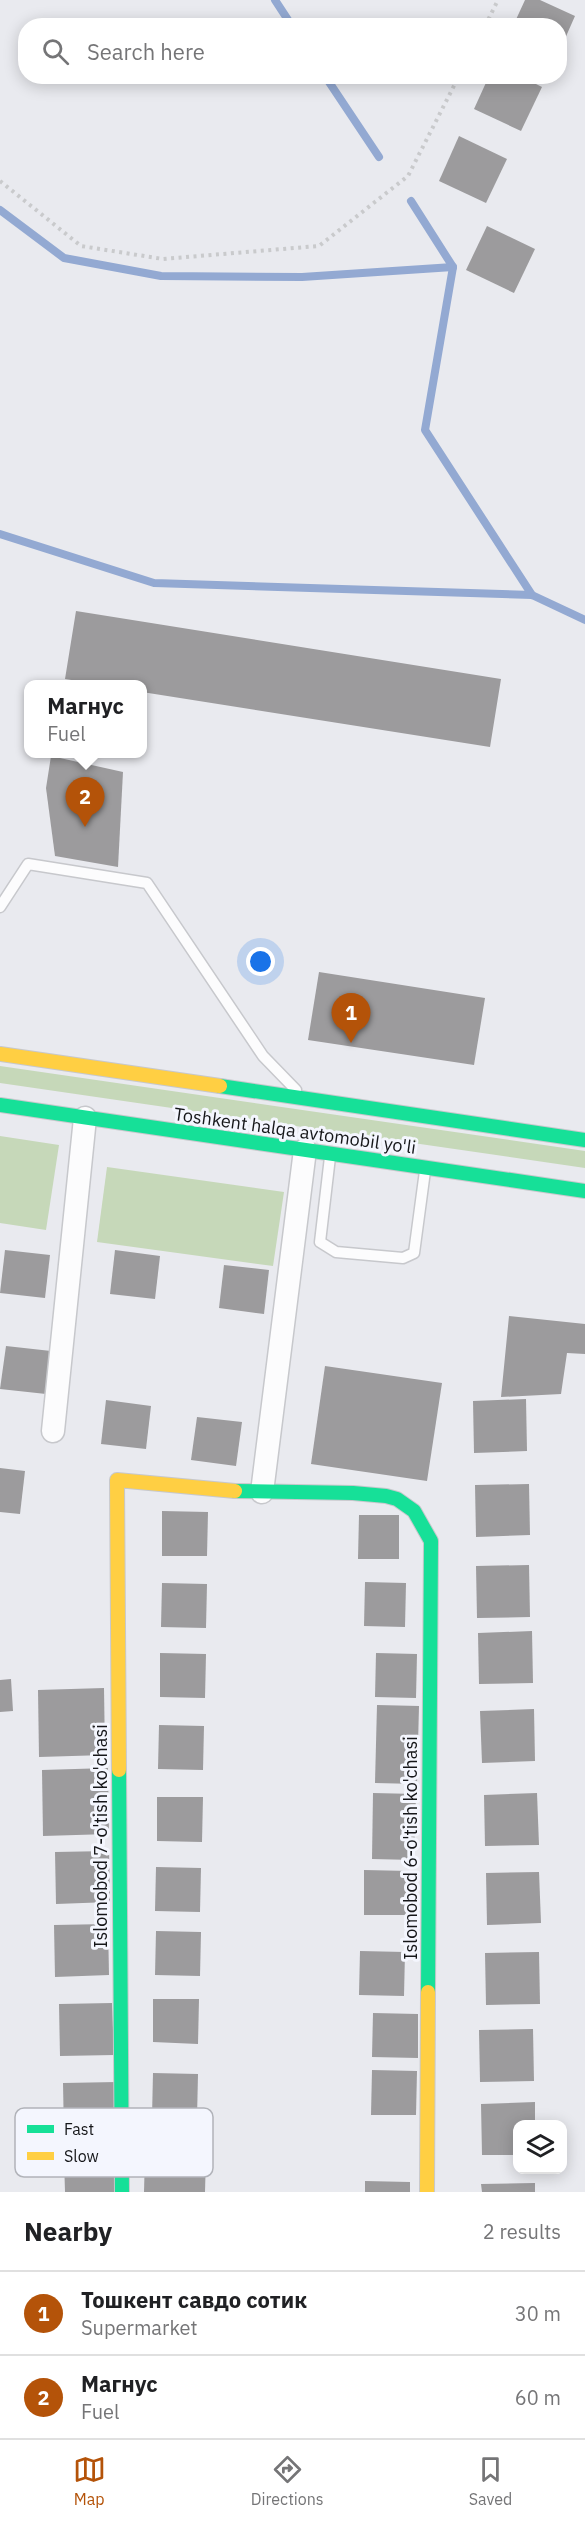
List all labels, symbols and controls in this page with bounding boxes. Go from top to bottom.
search box [18,18,567,84]
icon: search [39,35,72,68]
text: Search here [87,37,205,66]
popup [24,680,147,758]
text: Магнус [47,691,124,720]
text: Fuel [47,720,86,747]
pin: 2 [66,778,104,827]
your location [246,947,275,976]
pin: 1 [332,994,370,1043]
street label: Toshkent halqa avtomobil yo'li [173,1102,417,1159]
street label: Islomobod 7-o'tish ko'chasi [89,1724,112,1948]
street label: Islomobod 6-o'tish ko'chasi [399,1736,422,1960]
legend [15,2108,213,2177]
text: Fast [64,2119,94,2139]
map controls [513,2120,567,2174]
button: layers [513,2120,567,2174]
text: Slow [64,2146,99,2166]
text: Nearby [24,2214,112,2248]
text: 2 results [483,2218,561,2245]
text: Тошкент савдо сотик [81,2285,307,2314]
text: 1 [38,2300,50,2327]
text: 30 m [515,2300,561,2327]
text: Supermarket [81,2314,198,2341]
text: Магнус [81,2369,158,2398]
text: 2 [38,2384,50,2411]
text: 60 m [515,2384,561,2411]
text: Fuel [81,2398,119,2425]
tab: Map [73,2453,106,2509]
tab: Directions [251,2453,324,2509]
tab: Saved [469,2453,512,2509]

